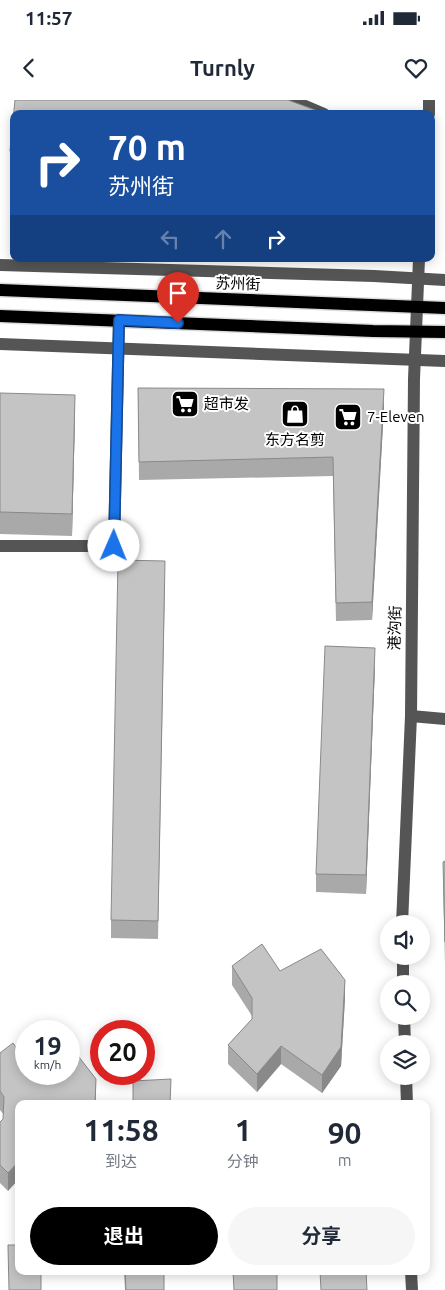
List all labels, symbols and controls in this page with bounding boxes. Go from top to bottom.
text: 11:57 [25,7,73,29]
icon: back [15,54,43,82]
icon: heart [402,54,430,82]
text: Turnly [190,55,255,80]
text: 70 m [108,127,186,167]
icon: right [25,130,90,195]
text: 苏州街 [108,173,174,198]
icon: left [156,225,184,253]
icon: ahead [209,225,237,253]
icon: right [262,225,290,253]
pin [157,272,199,323]
street label: 苏州街 [215,274,261,293]
icon: arrive [164,279,192,307]
supermarket icon: 超市发 [170,389,200,419]
place label: 超市发 [204,395,249,412]
shop icon: 东方名剪 [280,399,310,429]
supermarket icon: 7-Eleven [333,402,363,432]
place label: 7-Eleven [367,408,425,425]
place label: 东方名剪 [265,431,325,448]
position arrow [87,519,139,571]
street label: 港沟街 [386,605,403,651]
map controls [380,915,430,1085]
button: sound [380,915,430,965]
button: search [380,975,430,1025]
speed limit sign: 20 [90,1020,155,1085]
text: 19 [33,1032,62,1060]
button: layers [380,1035,430,1085]
text: km/h [34,1058,61,1071]
text: 11:58 [84,1113,159,1147]
text: 1 [235,1113,252,1147]
text: 90 [328,1116,361,1150]
text: m [338,1151,351,1169]
text: 到达 [105,1152,137,1170]
text: 分钟 [227,1152,259,1170]
button: 退出 [30,1207,218,1265]
button: 分享 [228,1207,415,1265]

